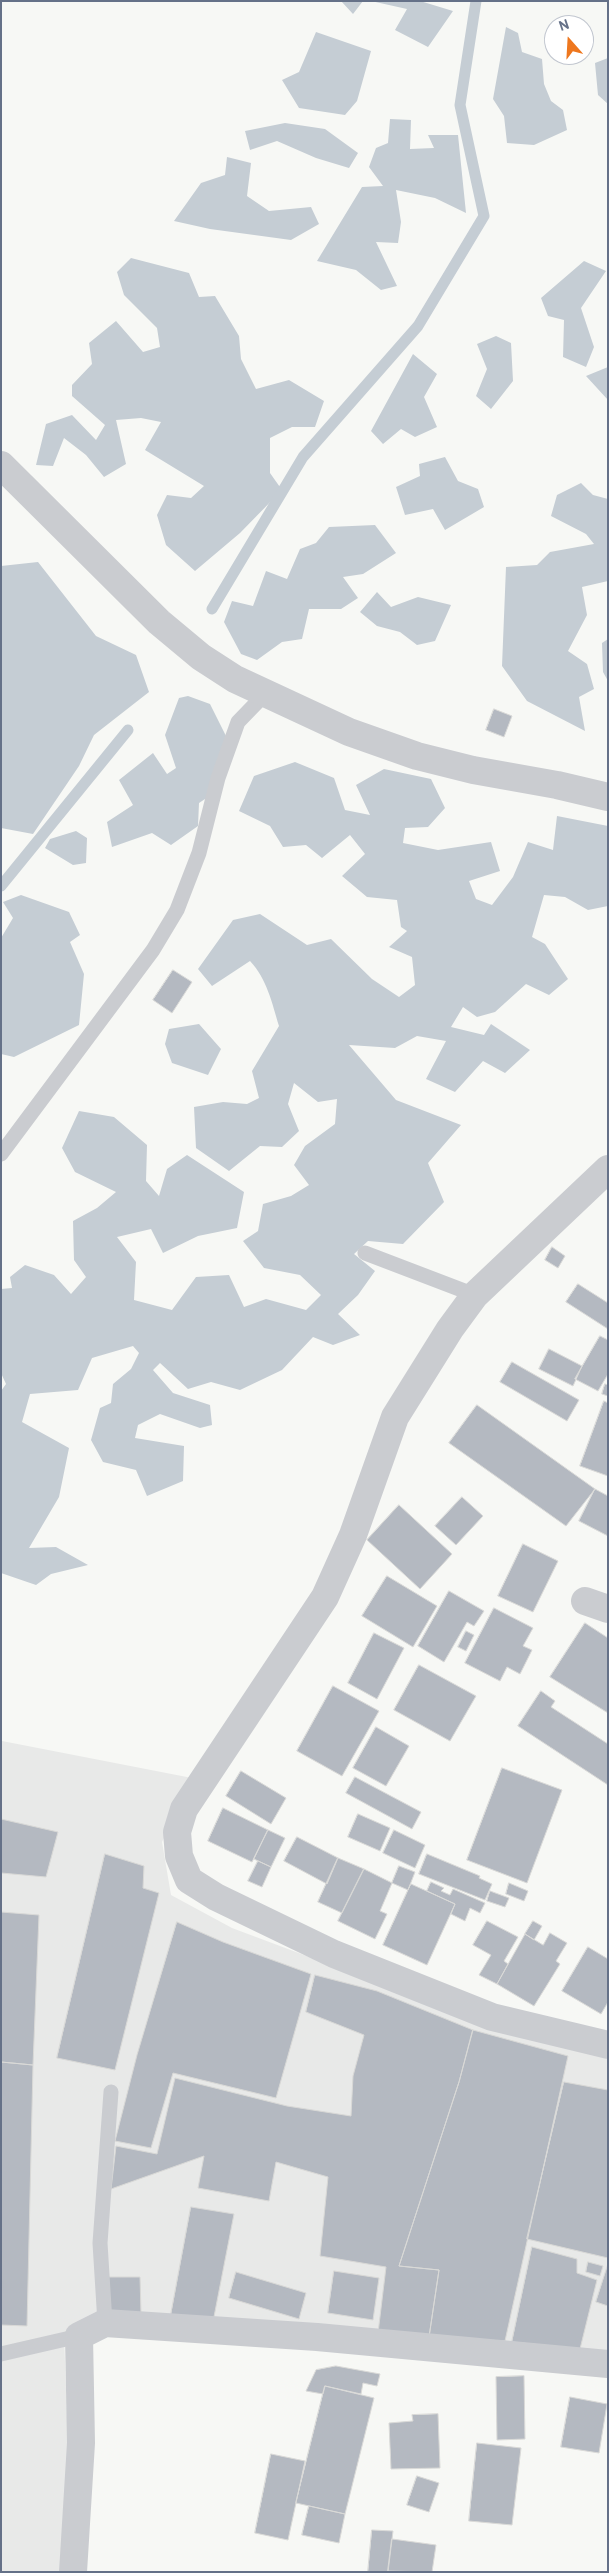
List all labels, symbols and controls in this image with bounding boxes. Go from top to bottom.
north arrow [544,15,594,65]
text: N [557,17,572,36]

